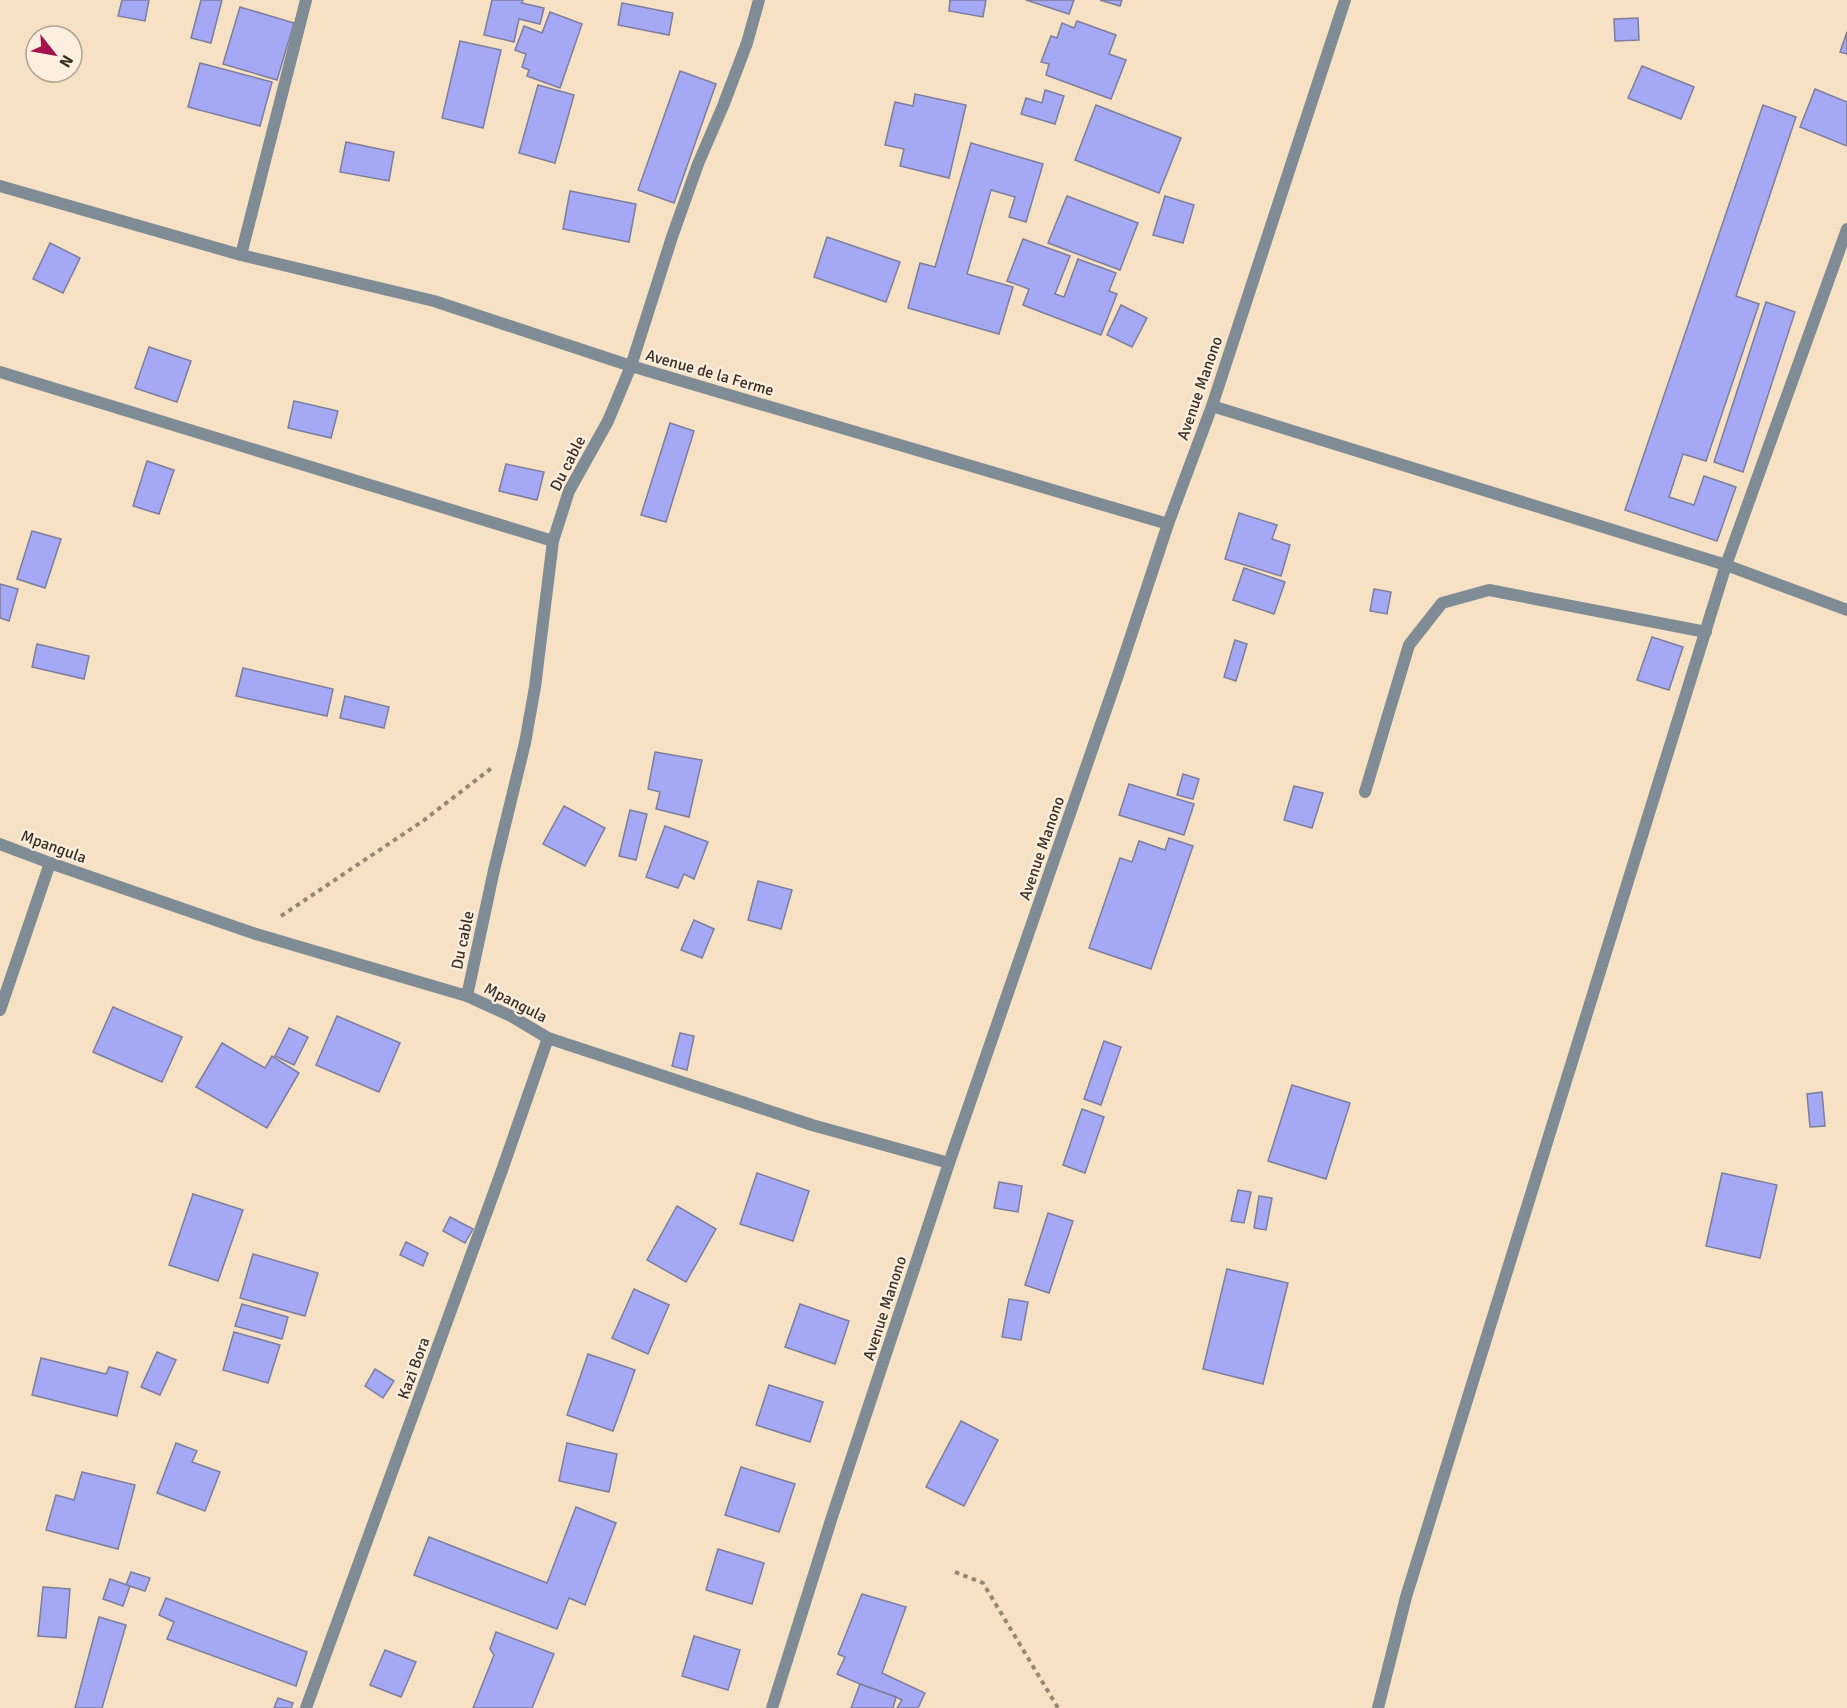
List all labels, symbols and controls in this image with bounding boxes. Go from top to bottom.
north arrow [24,24,84,84]
text: N [55,51,77,71]
street label: Avenue Manono [1173,334,1227,443]
street label: Avenue de la Ferme [643,345,776,401]
street label: Du cable [546,433,590,494]
street label: Avenue Manono [1015,794,1069,903]
street label: Mpangula [18,826,89,868]
street label: Du cable [447,909,479,971]
street label: Mpangula [481,978,551,1027]
street label: Avenue Manono [859,1254,911,1363]
street label: Kazi Bora [394,1335,434,1402]

